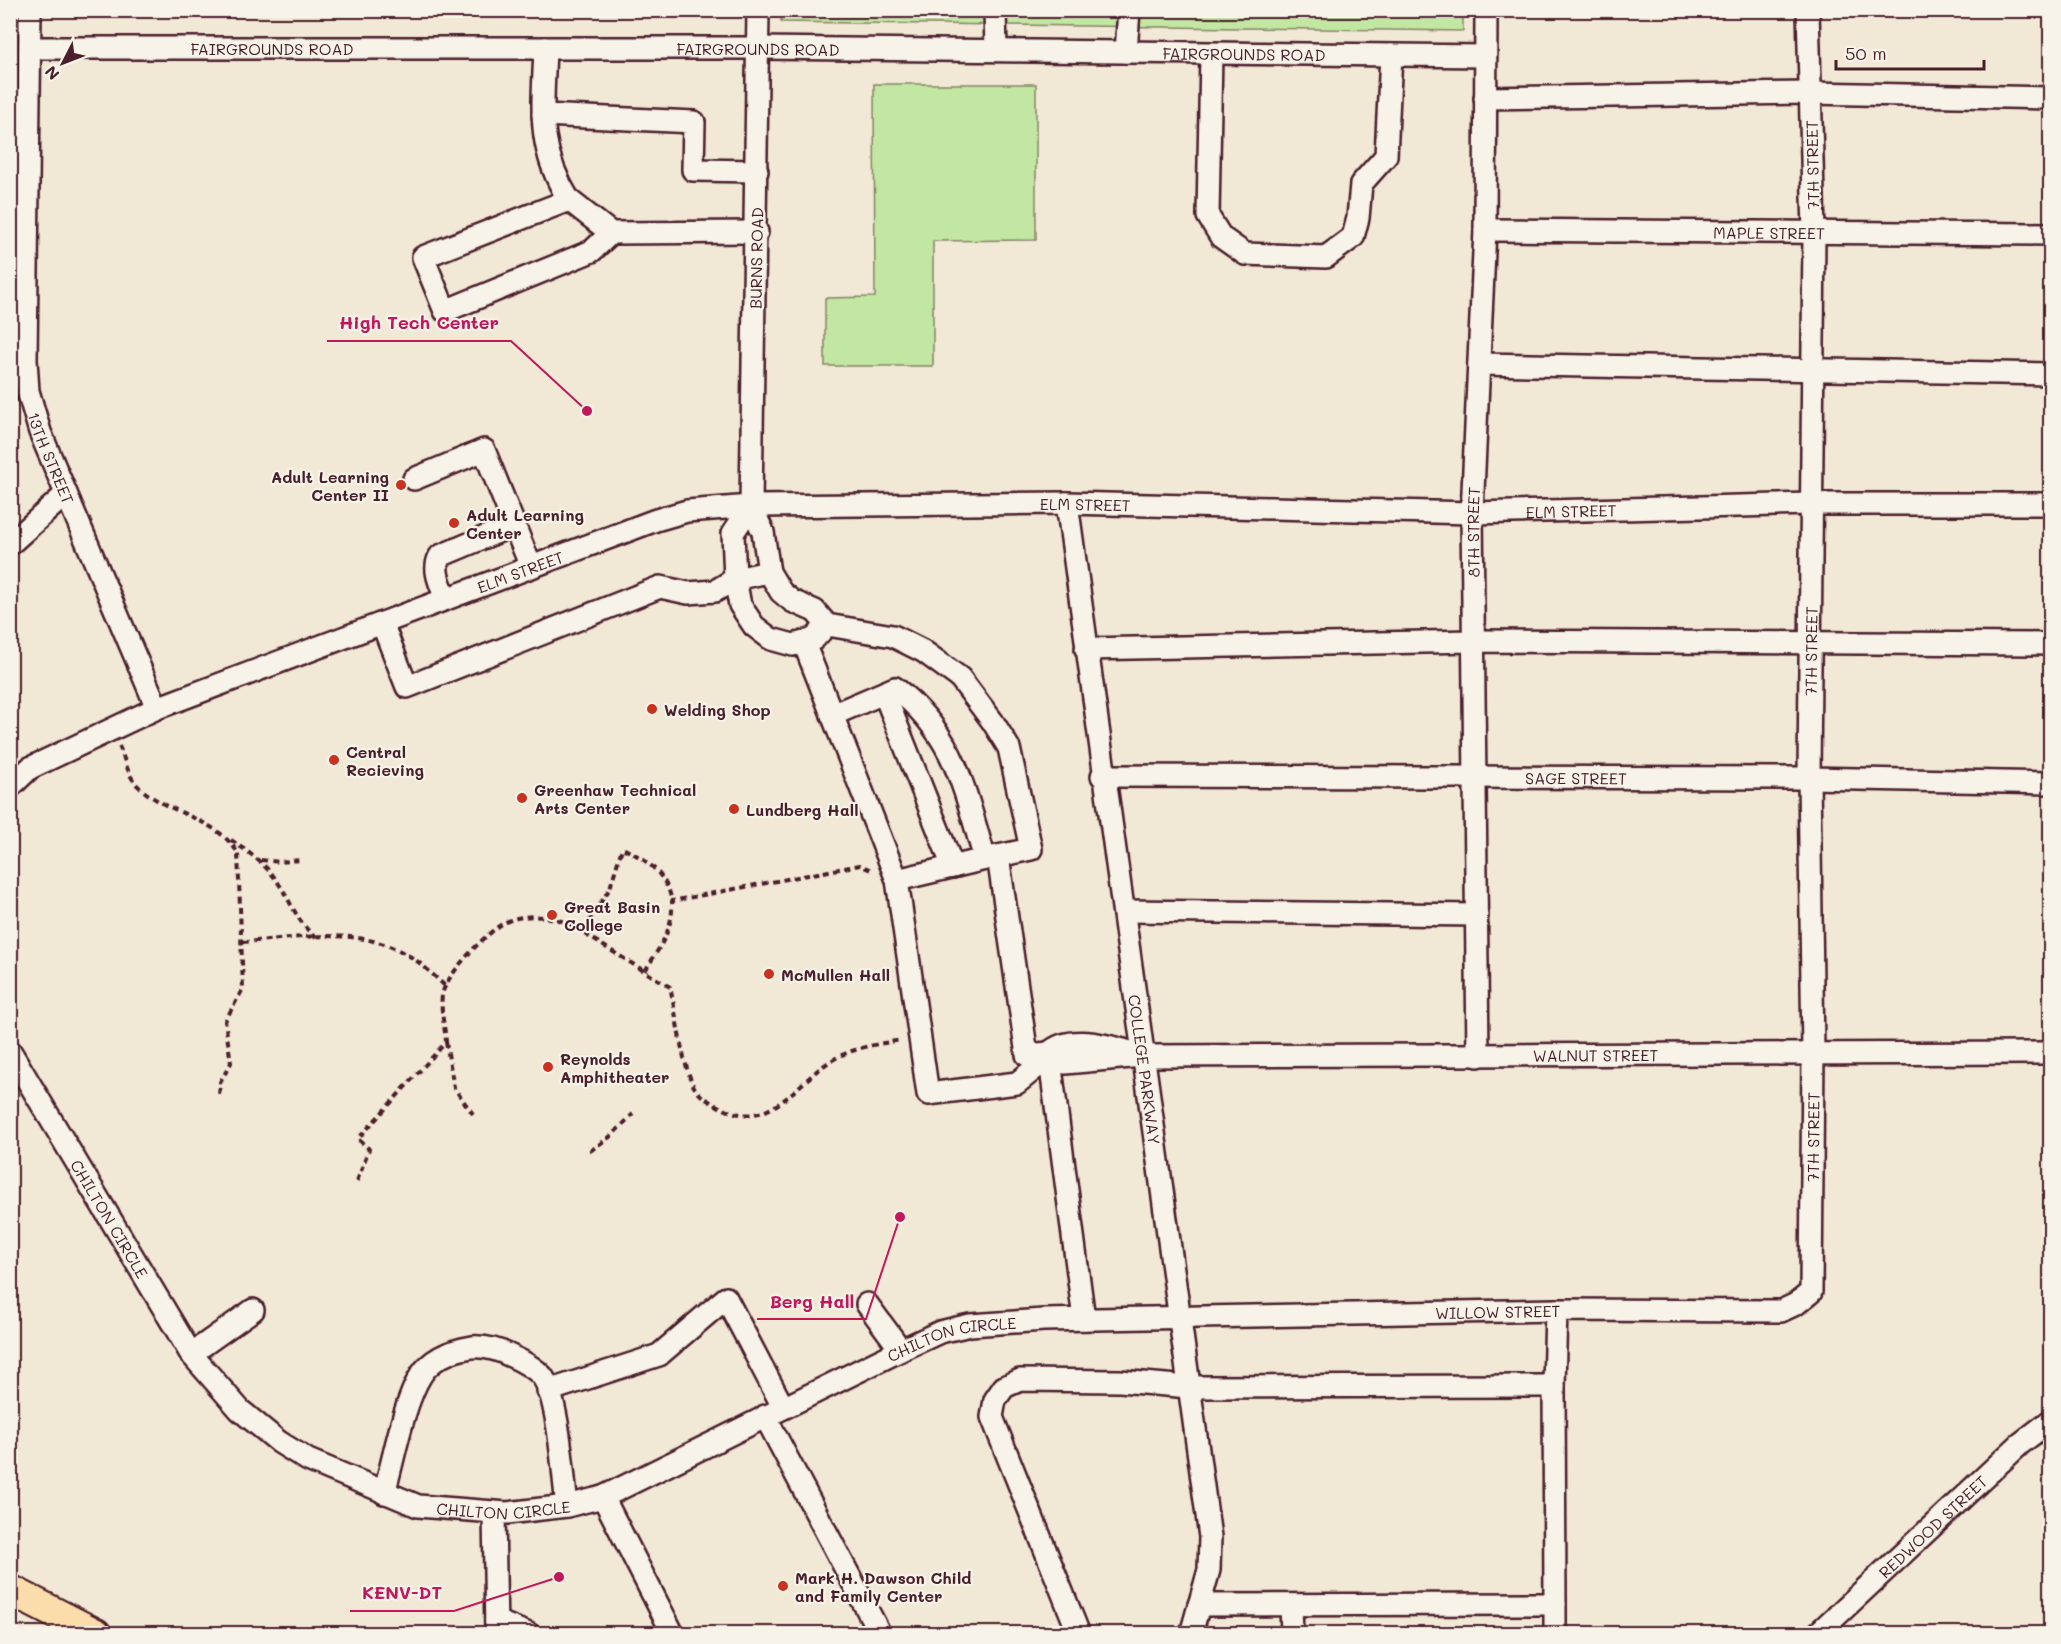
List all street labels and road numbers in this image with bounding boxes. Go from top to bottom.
street label: FAIRGROUNDS ROAD [677,37,840,59]
street label: FAIRGROUNDS ROAD [191,38,354,59]
street label: FAIRGROUNDS ROAD [1162,42,1326,65]
street label: 7TH STREET [1801,120,1823,210]
street label: BURNS ROAD [745,207,767,309]
street label: MAPLE STREET [1713,221,1825,243]
street label: 13TH STREET [24,409,80,507]
street label: 8TH STREET [1461,486,1484,577]
street label: ELM STREET [1040,492,1131,515]
street label: ELM STREET [1525,499,1617,522]
street label: ELM STREET [474,545,566,597]
street label: 7TH STREET [1799,606,1821,696]
street label: SAGE STREET [1525,767,1627,788]
street label: COLLEGE PARKWAY [1125,993,1166,1146]
street label: WALNUT STREET [1533,1044,1658,1065]
street label: 7TH STREET [1801,1092,1823,1182]
street label: CHILTON CIRCLE [66,1155,154,1282]
street label: WILLOW STREET [1435,1299,1561,1323]
street label: CHILTON CIRCLE [883,1311,1017,1366]
street label: REDWOOD STREET [1874,1470,1991,1582]
street label: CHILTON CIRCLE [436,1495,572,1524]

